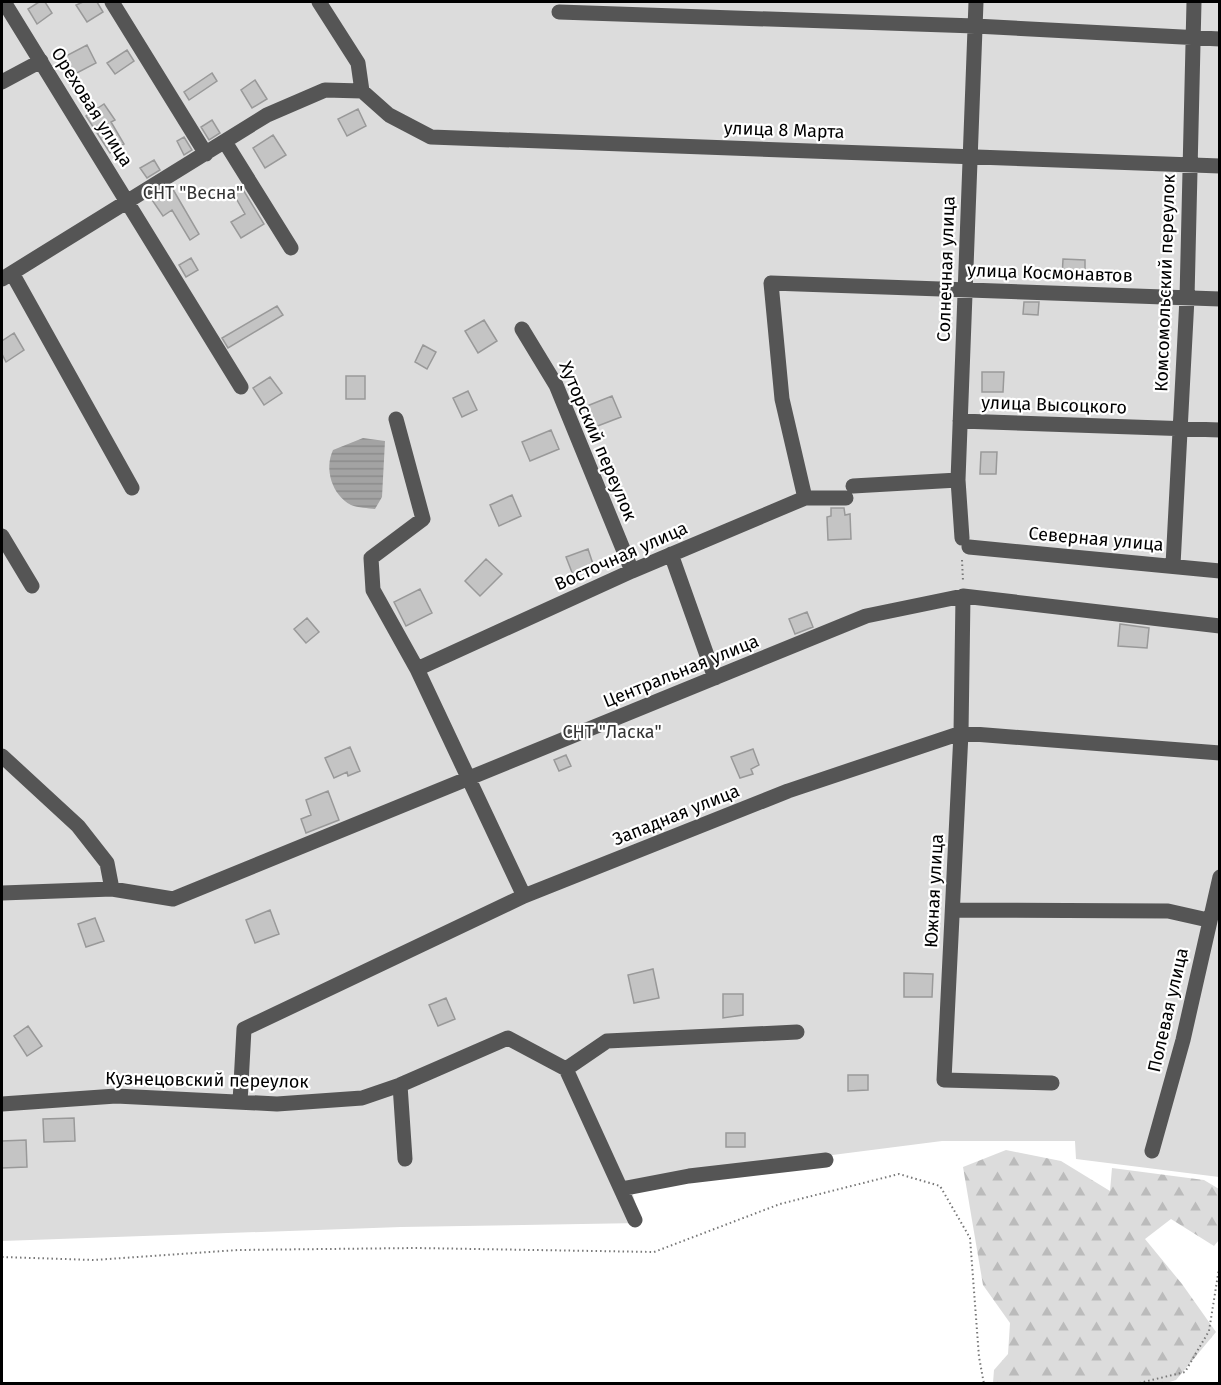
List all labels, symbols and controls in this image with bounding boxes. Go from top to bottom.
street label: Ореховая улица [47,43,137,171]
street label: улица 8 Марта [723,117,845,143]
street label: Комсомольский переулок [1150,173,1180,392]
park label: СНТ "Весна" [143,182,243,204]
street label: Солнечная улица [932,196,960,342]
street label: улица Космонавтов [967,259,1133,287]
street label: Хуторский переулок [554,358,642,525]
street label: улица Высоцкого [981,391,1127,419]
street label: Восточная улица [551,517,691,595]
street label: Северная улица [1028,522,1164,556]
street label: Центральная улица [600,630,762,712]
park label: СНТ "Ласка" [562,721,662,743]
street label: Западная улица [609,780,743,850]
street label: Южная улица [920,833,948,949]
street label: Полевая улица [1143,946,1193,1074]
street label: Кузнецовский переулок [105,1067,310,1093]

